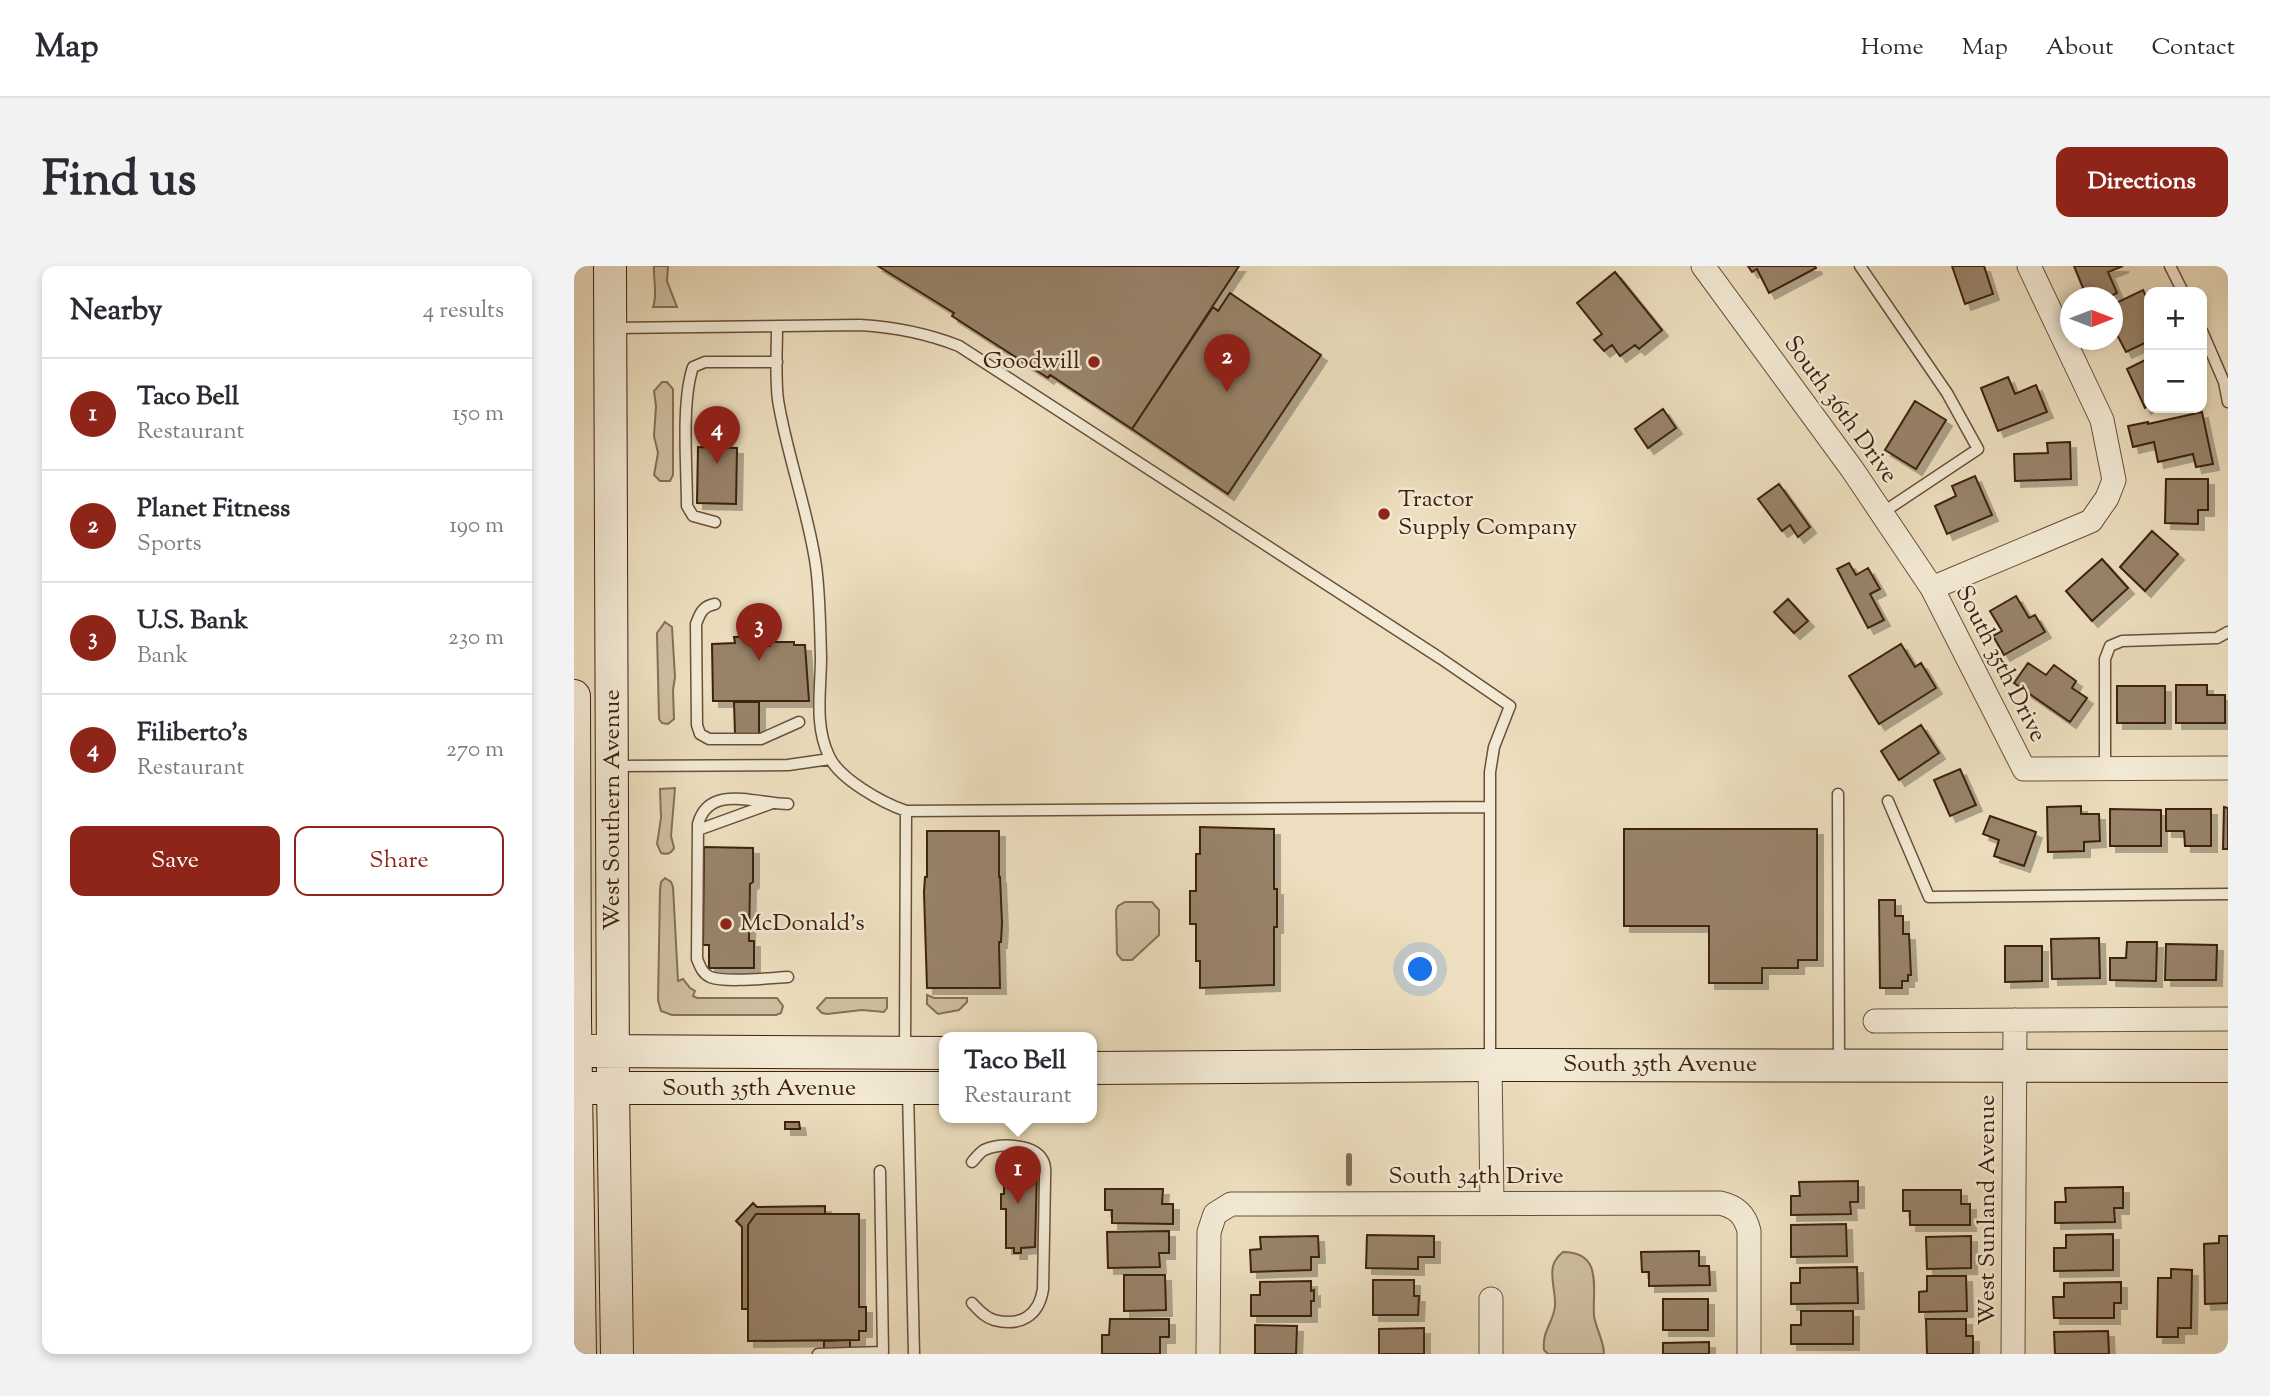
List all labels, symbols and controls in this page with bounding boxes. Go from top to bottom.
text: Map [35,24,99,72]
text: Home [1861,31,1924,65]
text: Map [1962,31,2008,65]
text: About [2046,31,2113,65]
text: Contact [2151,31,2235,65]
text: Find us [42,147,196,217]
button: Directions [2056,147,2228,217]
north arrow [2060,287,2123,350]
map controls [2144,287,2207,413]
button: + [2144,287,2207,350]
text: Nearby [70,290,162,333]
text: 4 results [423,295,504,328]
street label: South 36th Drive [1775,329,1905,491]
pin: 2 [1204,334,1250,392]
place label: Goodwill [983,345,1080,379]
button: − [2144,350,2207,413]
marker: Goodwill [1086,354,1102,370]
text: Taco Bell [137,379,239,416]
text: 1 [89,398,97,431]
text: 150 m [452,398,504,431]
pin: 4 [694,406,740,464]
text: Restaurant [137,416,244,449]
place label: Tractor Supply Company [1398,483,1577,545]
text: Planet Fitness [137,491,290,528]
marker: Tractor Supply Company [1376,506,1392,522]
text: 2 [88,510,98,543]
text: 190 m [449,510,504,543]
text: Sports [137,528,202,561]
street label: South 35th Drive [1946,580,2054,748]
text: U.S. Bank [137,603,248,640]
pin: 3 [736,603,782,661]
text: 3 [88,622,98,655]
text: 230 m [448,622,504,655]
text: Bank [137,640,188,673]
street label: West Southern Avenue [596,689,630,931]
text: Filiberto's [137,715,248,752]
text: 4 [87,734,99,767]
text: 270 m [446,734,504,767]
text: Restaurant [137,752,244,785]
button: Save [70,826,280,896]
button: Share [294,826,504,896]
place label: McDonald's [740,907,865,941]
marker: McDonald's [718,916,734,932]
your location [1403,952,1437,986]
popup [939,1032,1097,1123]
text: Taco Bell [964,1043,1066,1080]
street label: South 35th Avenue [1563,1048,1757,1082]
street label: South 35th Avenue [662,1072,856,1106]
text: Restaurant [964,1080,1072,1113]
street label: West Sunland Avenue [1971,1094,2005,1326]
pin: 1 [995,1146,1041,1204]
street label: South 34th Drive [1388,1160,1564,1194]

